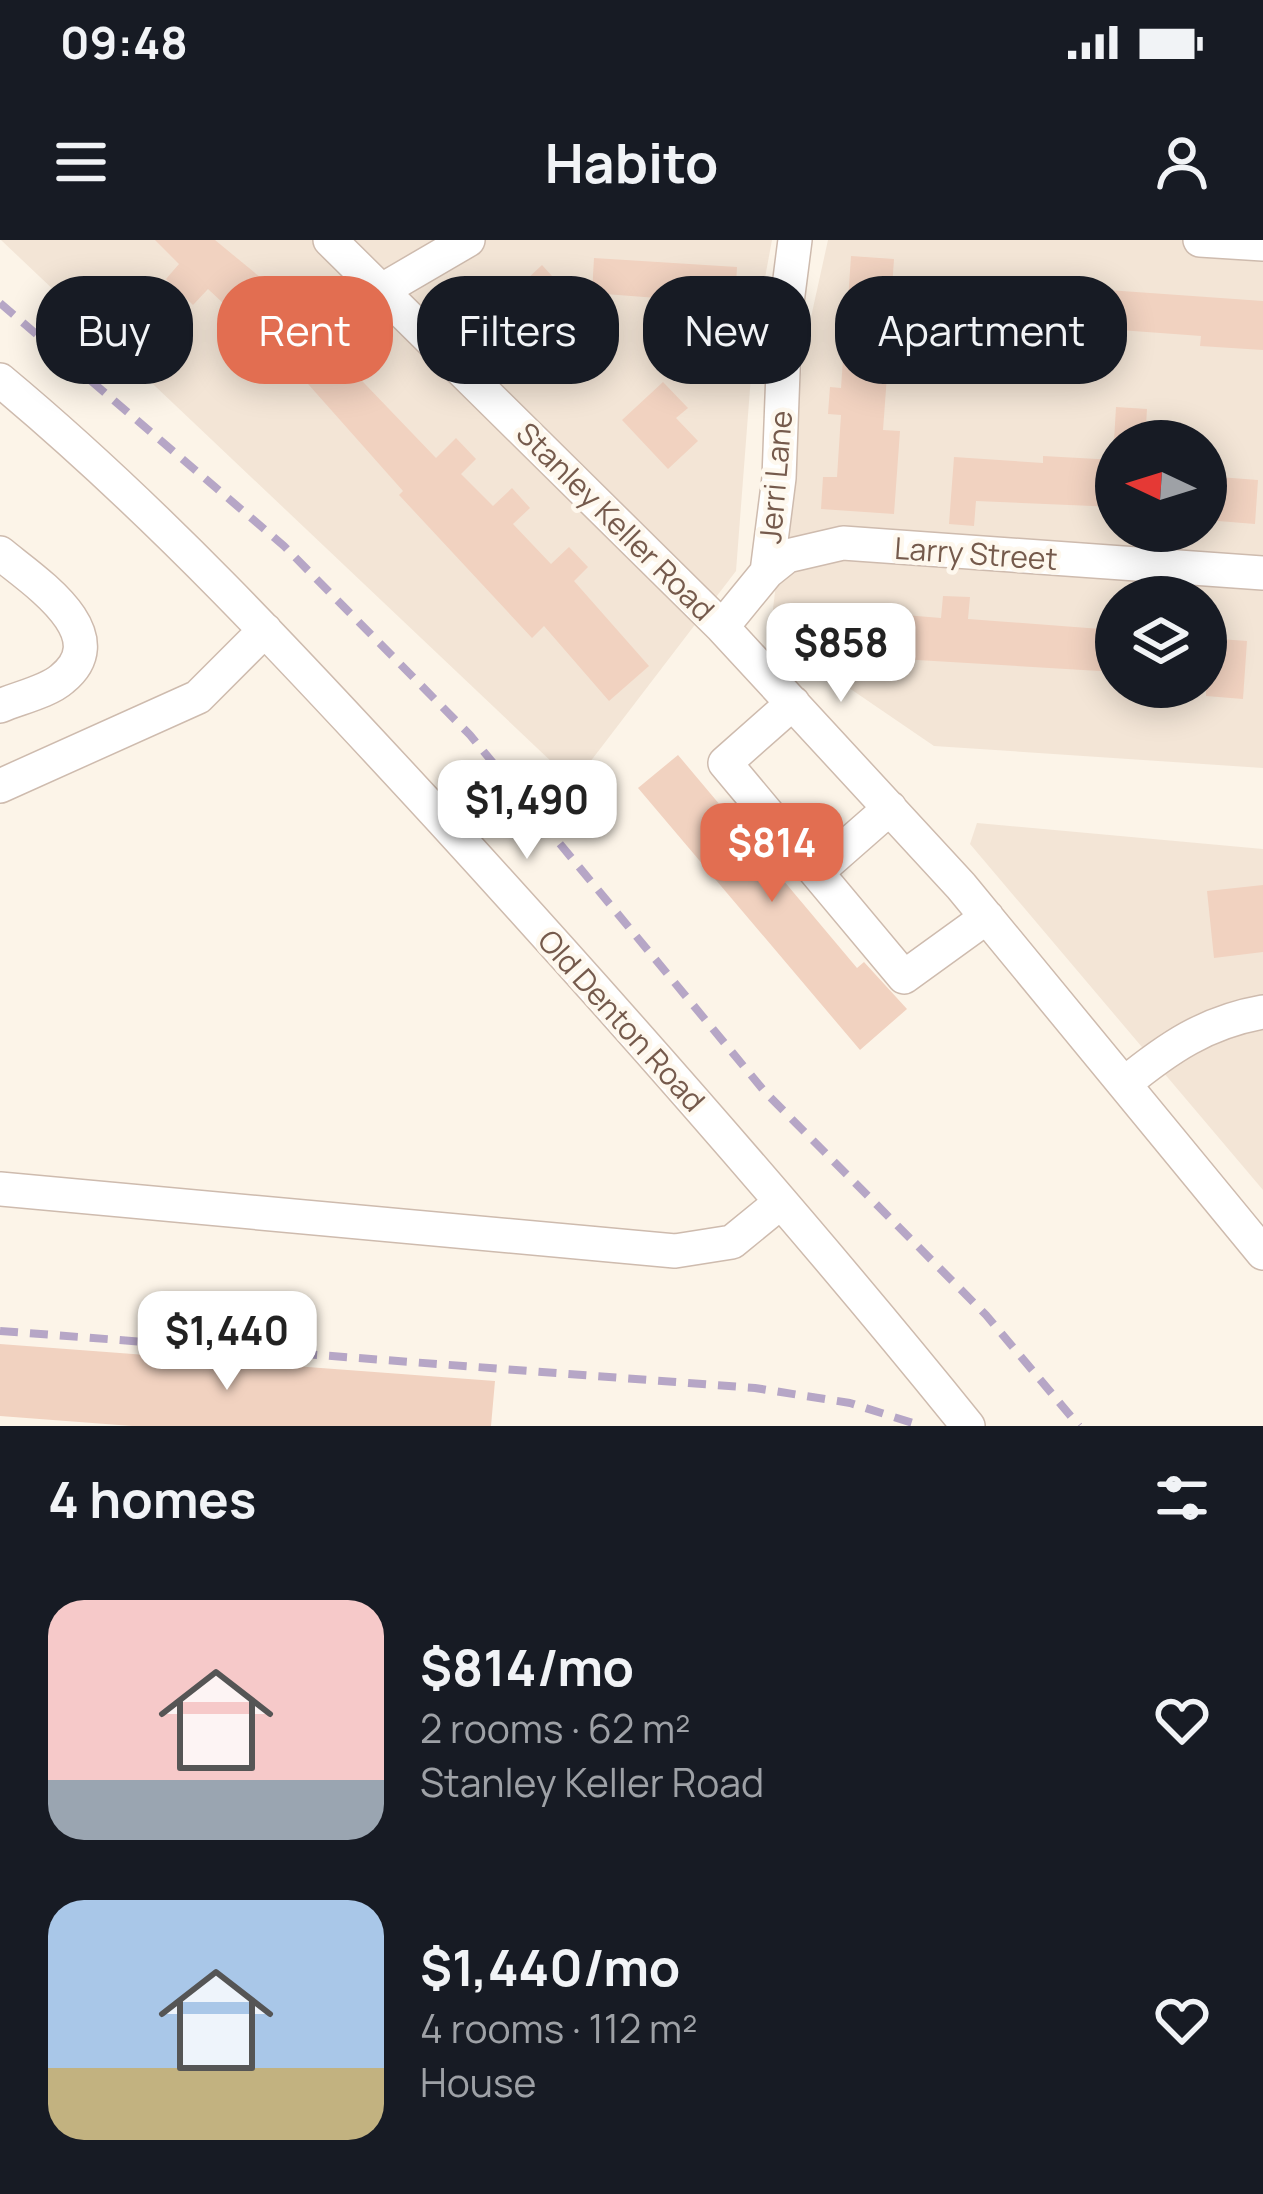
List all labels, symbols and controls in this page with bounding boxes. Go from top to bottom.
text: 09:48 [60,11,188,73]
text: Habito [545,125,718,199]
icon: menu [48,129,114,195]
icon: person [1149,129,1215,195]
chip: Buy [36,276,193,384]
chip: Rent [217,276,393,384]
chip: Filters [417,276,619,384]
chip: New [643,276,811,384]
chip: Apartment [835,276,1127,384]
street label: Jerri Lane [749,409,801,545]
street label: Stanley Keller Road [508,413,724,629]
north arrow [1095,420,1227,552]
map controls [1095,420,1227,708]
street label: Larry Street [893,527,1059,579]
button: layers [1095,576,1227,708]
pin: $858 [770,603,912,705]
text: $858 [793,615,889,669]
pin: $1,490 [429,760,625,862]
text: $1,490 [465,772,589,826]
pin: $814 [701,803,843,905]
text: $814 [727,815,817,869]
street label: Old Denton Road [529,920,715,1120]
pin: $1,440 [129,1291,325,1393]
text: $1,440 [165,1303,289,1357]
text: 4 homes [48,1464,256,1533]
icon: filters [1149,1465,1215,1531]
text: $814/mo [420,1632,634,1701]
icon: home [144,1648,288,1792]
icon: heart [1149,1687,1215,1753]
text: 2 rooms · 62 m² [420,1701,691,1755]
text: Stanley Keller Road [420,1755,764,1809]
text: $1,440/mo [420,1932,680,2001]
icon: home [144,1948,288,2092]
icon: heart [1149,1987,1215,2053]
text: 4 rooms · 112 m² [420,2001,698,2055]
text: House [420,2055,536,2109]

